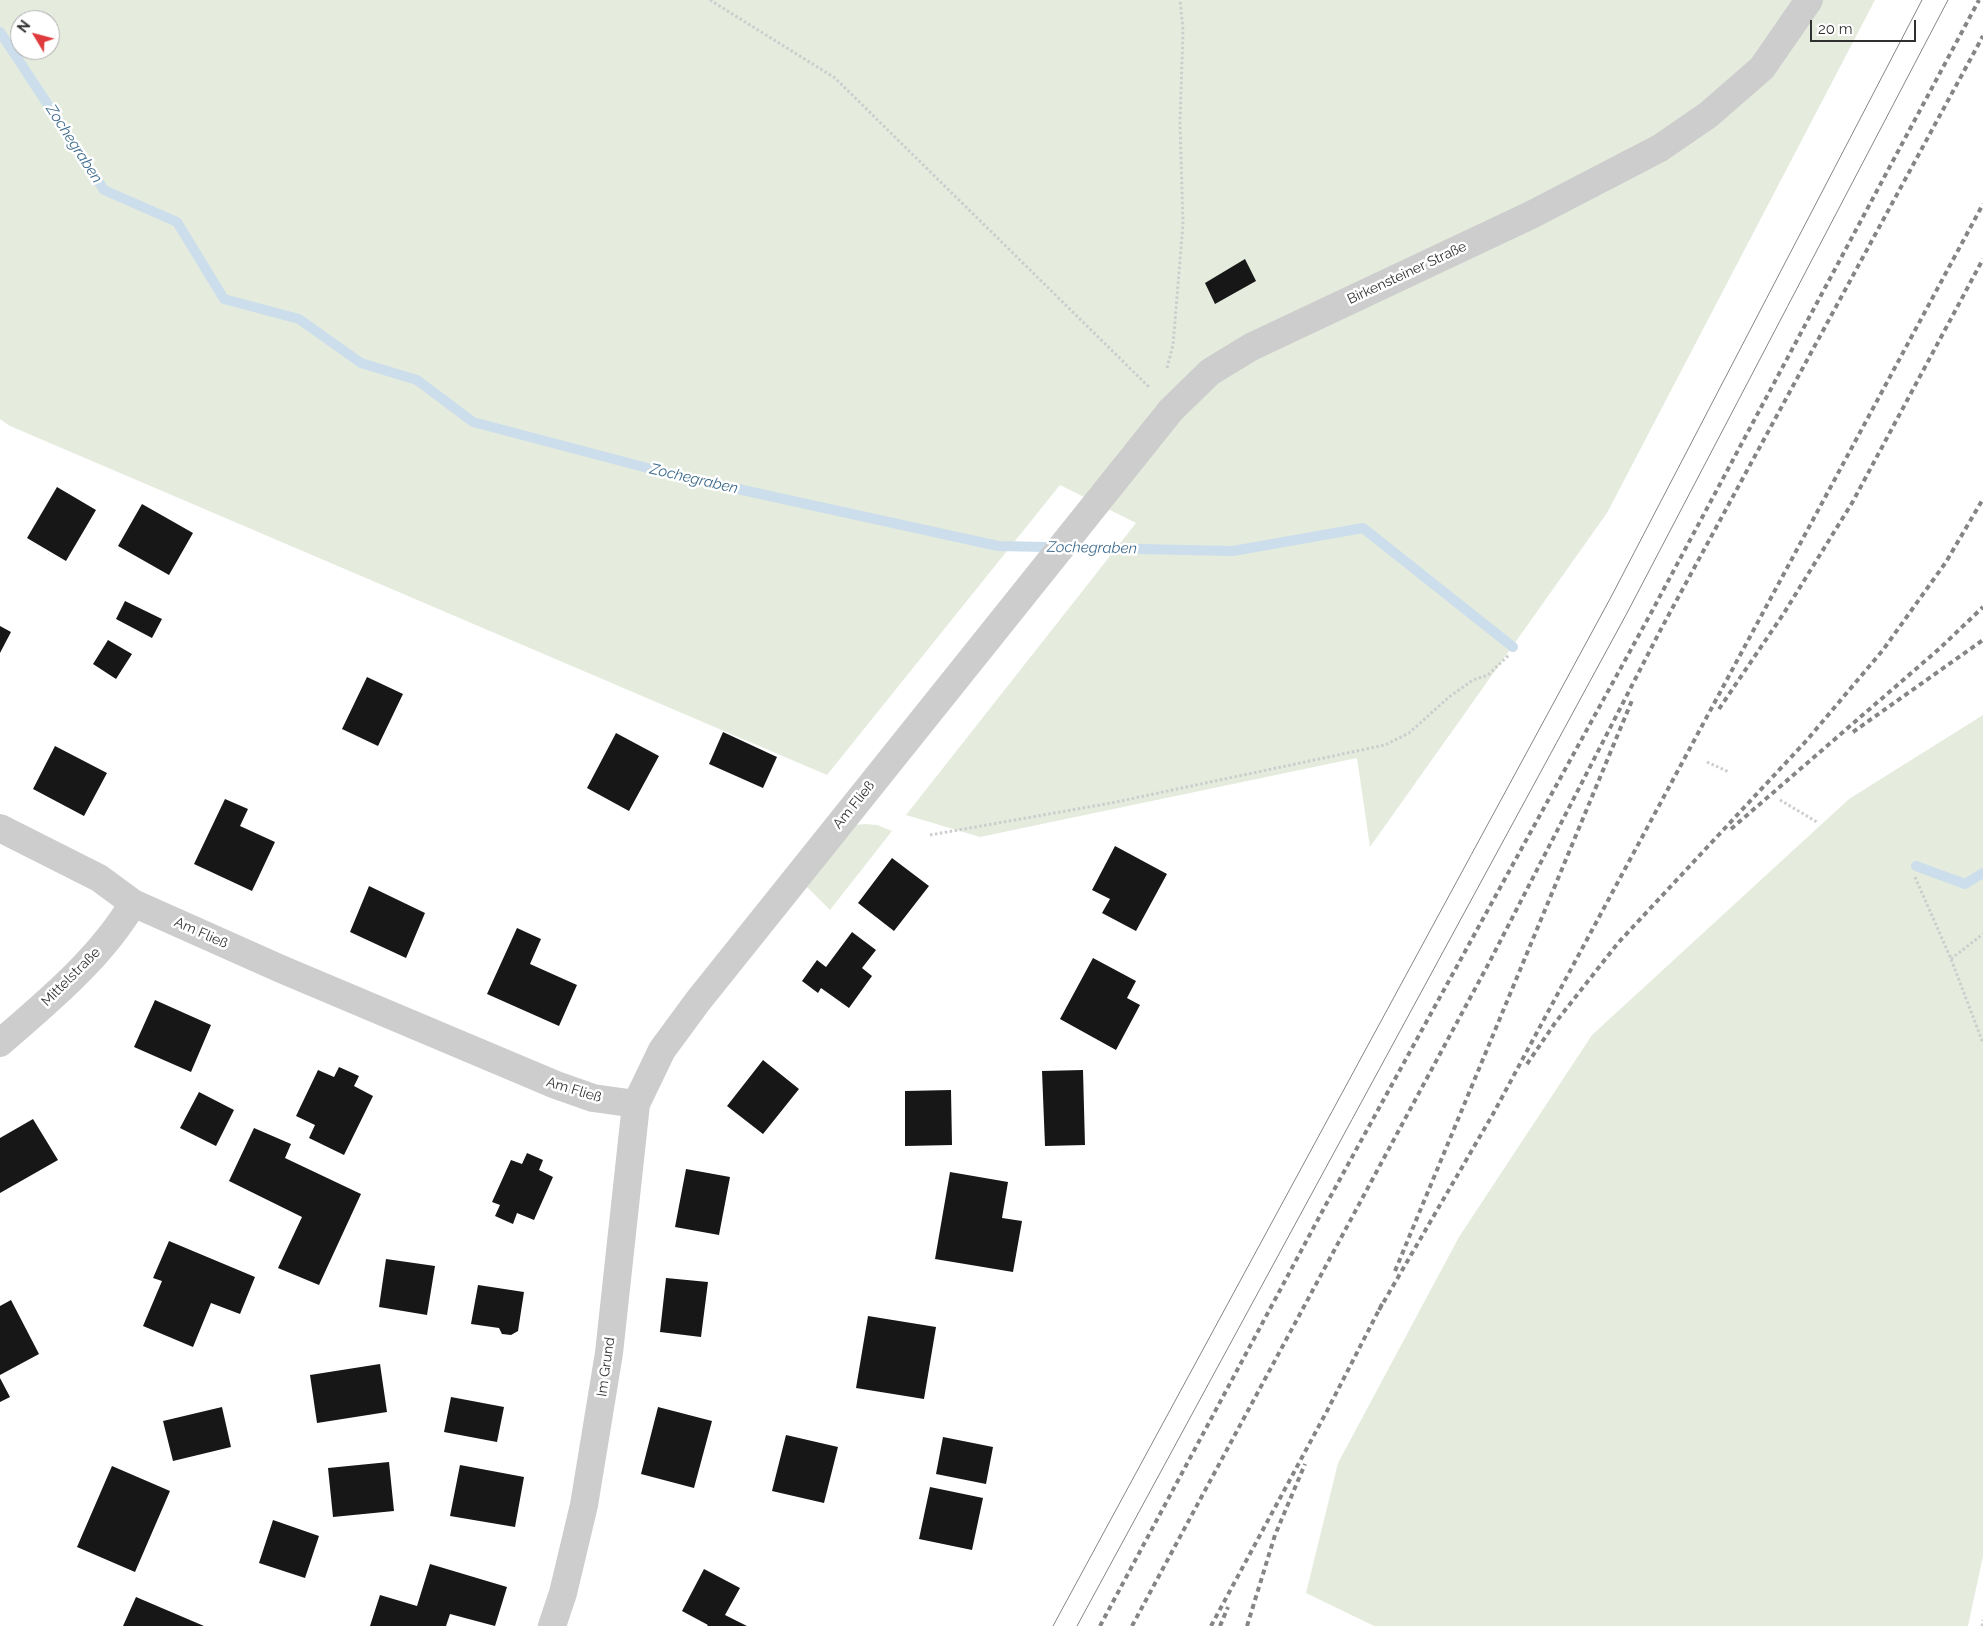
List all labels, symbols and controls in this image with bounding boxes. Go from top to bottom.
north arrow [10,10,60,60]
scale bar [1813,10,1919,42]
text: N [14,17,33,36]
text: 20 m [1818,20,1853,38]
water label: Zochegraben [42,101,106,187]
street label: Birkensteiner Straße [1345,238,1469,308]
water label: Zochegraben [648,460,740,498]
water label: Zochegraben [1047,538,1137,558]
street label: Am Fließ [830,778,878,832]
street label: Am Fließ [172,914,230,952]
street label: Mittelstraße [38,944,104,1010]
street label: Am Fließ [544,1074,604,1106]
street label: Im Grund [594,1336,618,1398]

